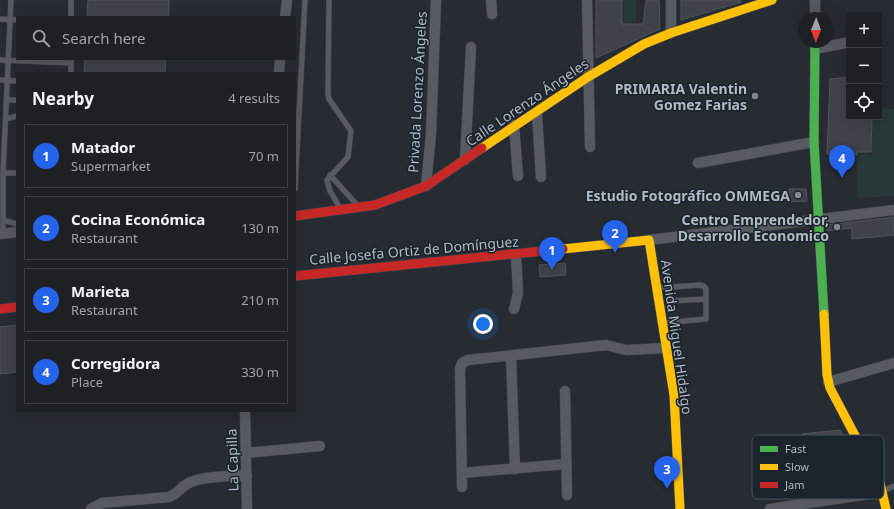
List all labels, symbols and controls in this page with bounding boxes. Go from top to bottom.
street label: Privada Lorenzo Ángeles [403,10,431,173]
north arrow [798,12,834,48]
map controls [846,12,882,120]
button: + [846,12,882,48]
search box [16,16,296,60]
icon: search [30,27,52,49]
text: Search here [62,28,145,48]
button: − [846,48,882,84]
street label: Calle Lorenzo Ángeles [462,54,592,150]
place label: PRIMARIA Valentin Gomez Farias [615,79,747,114]
button: locate [846,84,882,120]
text: Nearby [32,87,94,110]
text: 4 results [228,89,280,107]
marker: PRIMARIA Valentin Gomez Farias [750,91,760,101]
text: Matador [71,137,135,157]
pin: 4 [829,145,855,178]
text: 1 [42,147,50,165]
text: 70 m [249,147,279,165]
text: Supermarket [71,157,151,175]
place label: Estudio Fotográfico OMMEGA [586,186,790,205]
marker: Estudio Fotográfico OMMEGA [793,190,803,200]
text: Cocina Económica [71,209,205,229]
place label: Centro Emprendedor, Desarrollo Economico [678,210,829,245]
text: 2 [42,219,50,237]
text: 130 m [241,219,279,237]
pin: 2 [602,220,628,253]
marker: Centro Emprendedor, Desarrollo Economico [832,222,842,232]
text: Restaurant [71,229,138,247]
street label: Calle Josefa Ortiz de Domínguez [309,231,520,269]
pin: 1 [539,237,565,270]
street label: Avenida Miguel Hidalgo [657,258,697,416]
text: Marieta [71,281,130,301]
text: 3 [42,291,50,309]
text: 210 m [241,291,279,309]
text: Restaurant [71,301,138,319]
your location [473,314,493,334]
text: Corregidora [71,353,160,373]
text: 4 [42,363,50,381]
text: 330 m [241,363,279,381]
text: Place [71,373,103,391]
street label: La Capilla [221,428,243,492]
legend [752,435,884,499]
text: Fast [785,441,806,456]
pin: 3 [654,456,680,489]
text: Slow [785,459,809,474]
text: Jam [784,477,804,492]

